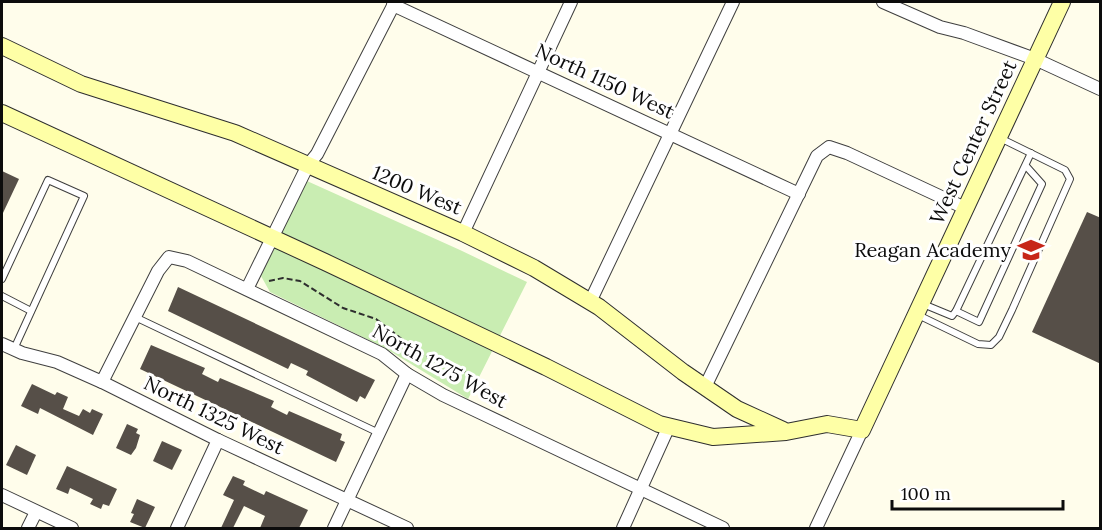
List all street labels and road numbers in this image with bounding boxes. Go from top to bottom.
street label: North 1150 West [532,37,679,124]
street label: West Center Street [924,56,1022,228]
street label: 1200 West [369,159,466,220]
street label: North 1275 West [368,318,513,413]
street label: North 1325 West [140,370,289,459]

